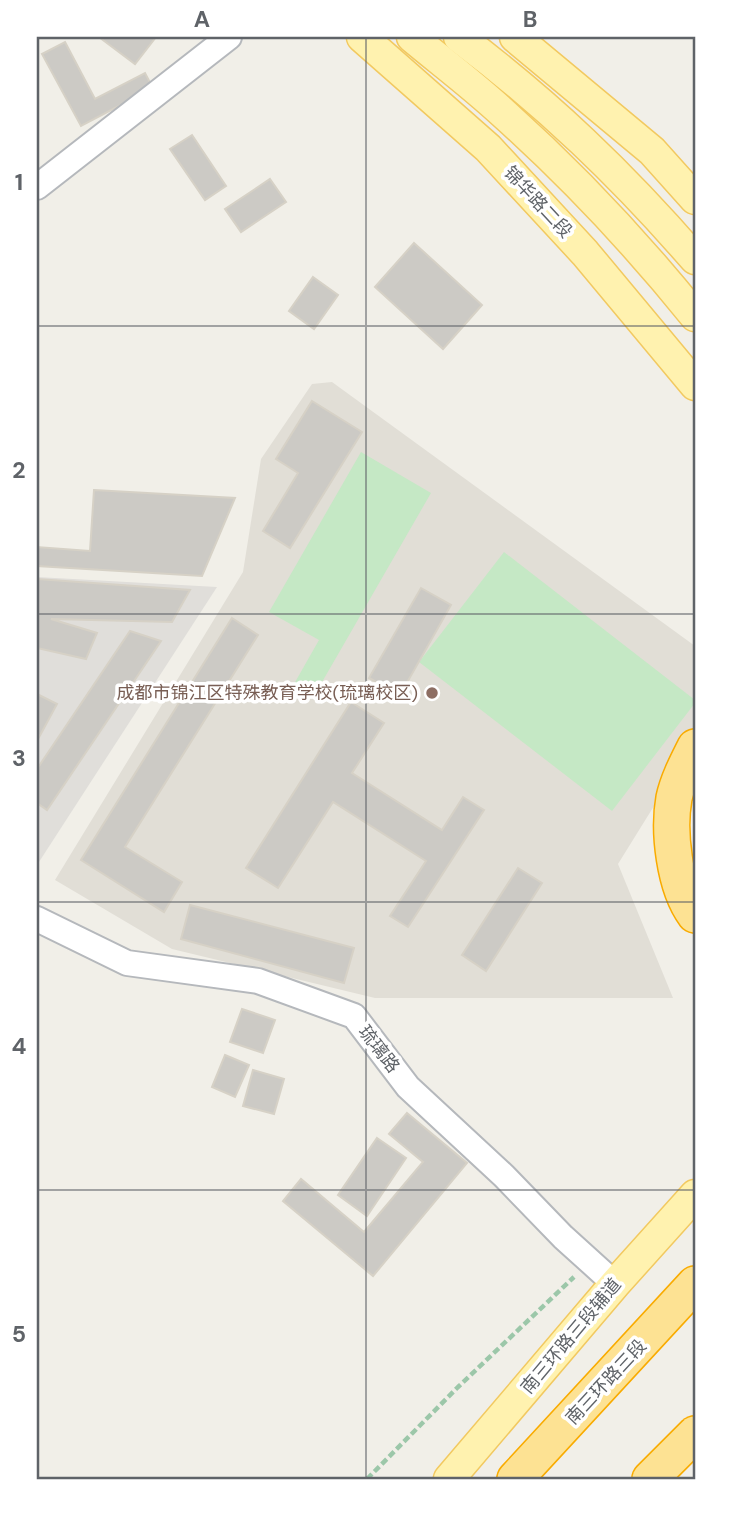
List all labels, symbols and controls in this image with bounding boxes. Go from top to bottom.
text: A [194,4,210,34]
text: B [523,4,537,34]
street label: 锦华路二段 [499,161,577,243]
text: 1 [15,167,23,197]
text: 2 [12,455,26,485]
place label: 成都市锦江区特殊教育学校(琉璃校区) [117,681,418,705]
marker: 成都市锦江区特殊教育学校(琉璃校区) [424,685,440,701]
text: 3 [12,743,26,773]
street label: 琉璃路 [353,1020,405,1078]
text: 4 [12,1031,27,1061]
street label: 南三环路三段辅道 [516,1274,626,1398]
text: 5 [12,1319,26,1349]
street label: 南三环路三段 [561,1335,651,1429]

